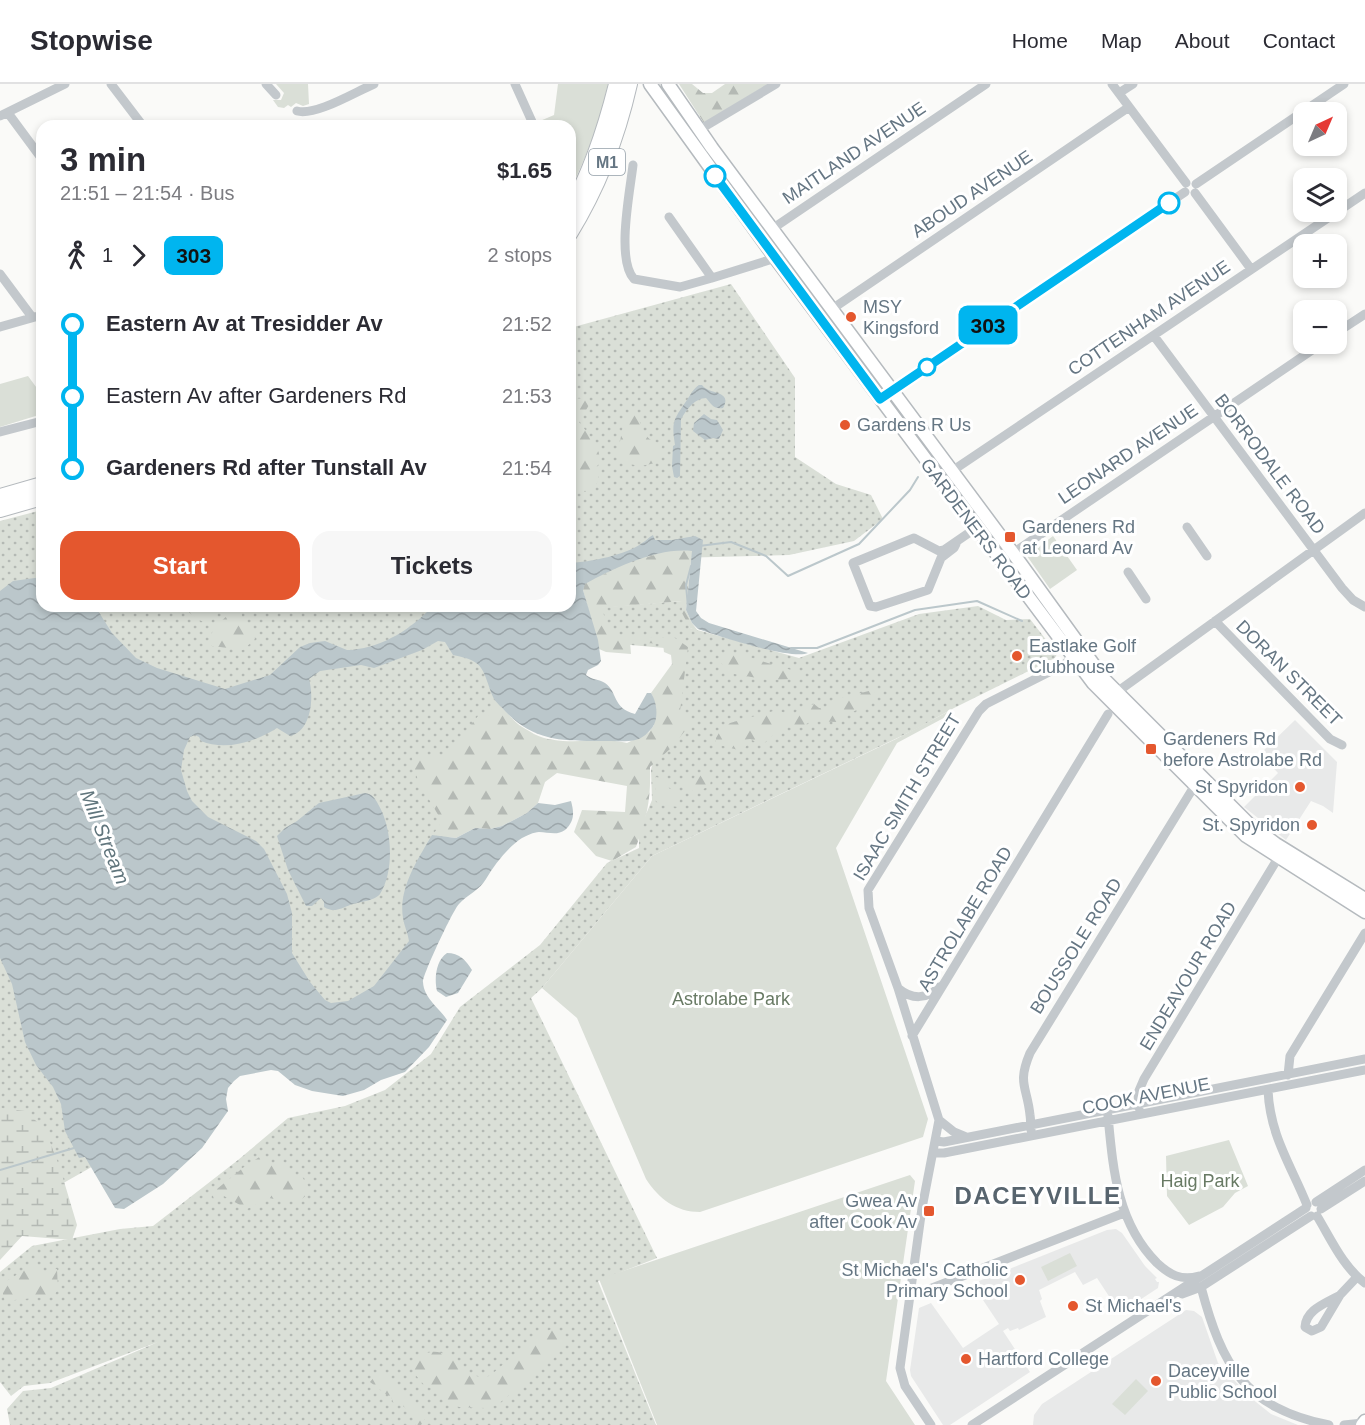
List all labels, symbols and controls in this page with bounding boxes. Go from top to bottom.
text: Stopwise [30,25,153,56]
text: Home [1012,29,1068,52]
text: Map [1101,29,1142,52]
text: About [1175,29,1230,52]
text: Contact [1263,29,1335,52]
street label: MAITLAND AVENUE [779,98,929,208]
north arrow [1293,102,1347,156]
map controls [1293,102,1347,354]
text: 3 min [60,141,146,178]
street label: ABOUD AVENUE [908,146,1036,242]
road number: M1 [589,149,625,175]
text: $1.65 [497,158,552,183]
unlabelled marker [704,165,726,187]
button: layers [1293,168,1347,222]
text: 21:51 – 21:54 · Bus [60,182,235,204]
unlabelled marker [1158,192,1180,214]
button: + [1293,234,1347,288]
icon: walk [60,239,93,272]
icon: forward [122,239,155,272]
text: 1 [102,244,113,266]
text: 303 [176,244,211,267]
text: 2 stops [488,244,552,266]
street label: COTTENHAM AVENUE [1064,256,1234,380]
place label: MSY Kingsford [863,297,939,338]
button: − [1293,300,1347,354]
line badge: 303 [954,306,1022,344]
marker: MSY Kingsford [844,310,858,324]
text: Eastern Av at Tresidder Av [106,311,383,336]
text: 21:52 [502,313,552,335]
text: 303 [970,314,1006,337]
unlabelled marker [918,358,936,376]
text: Eastern Av after Gardeners Rd [106,383,406,408]
text: 21:53 [502,385,552,407]
street label: BORRODALE ROAD [1211,390,1329,538]
street label: LEONARD AVENUE [1055,400,1201,508]
place label: Gardens R Us [857,415,971,435]
marker: Gardens R Us [838,418,852,432]
text: Gardeners Rd after Tunstall Av [106,455,427,480]
street label: GARDENERS ROAD [917,455,1035,603]
text: 21:54 [502,457,552,479]
place label: Gardeners Rd at Leonard Av [1022,517,1135,558]
marker: Gardeners Rd at Leonard Av [1003,530,1017,544]
button: Start [60,531,300,600]
button: Tickets [312,531,552,600]
street label: DORAN STREET [1232,616,1346,730]
place label: Eastlake Golf Clubhouse [1029,636,1137,677]
marker: Eastlake Golf Clubhouse [1010,649,1024,663]
street label: ISAAC SMITH STREET [849,710,965,884]
place label: Gardeners Rd before Astrolabe Rd [1163,729,1322,770]
marker: Gardeners Rd before Astrolabe Rd [1144,742,1158,756]
place label: St Spyridon [1195,777,1288,797]
marker: St Spyridon [1293,780,1307,794]
water label: Mill Stream [76,787,134,887]
place label: St. Spyridon [1202,815,1300,835]
marker: St. Spyridon [1305,818,1319,832]
street label: ASTROLABE ROAD [914,843,1016,995]
street label: BOUSSOLE ROAD [1026,875,1126,1017]
street label: ENDEAVOUR ROAD [1136,898,1240,1054]
park label: Astrolabe Park [672,989,791,1009]
street label: COOK AVENUE [1080,1074,1212,1118]
park label: Haig Park [1160,1171,1241,1191]
district label: DACEYVILLE [954,1182,1122,1209]
place label: Gwea Av after Cook Av [809,1191,917,1232]
marker: Gwea Av after Cook Av [922,1204,936,1218]
place label: St Michael's Catholic Primary School [842,1260,1008,1301]
marker: St Michael's Catholic Primary School [1013,1273,1027,1287]
place label: St Michael's [1085,1296,1181,1316]
marker: St Michael's [1066,1299,1080,1313]
place label: Hartford College [978,1349,1109,1369]
marker: Hartford College [959,1352,973,1366]
place label: Daceyville Public School [1168,1361,1277,1402]
marker: Daceyville Public School [1149,1374,1163,1388]

